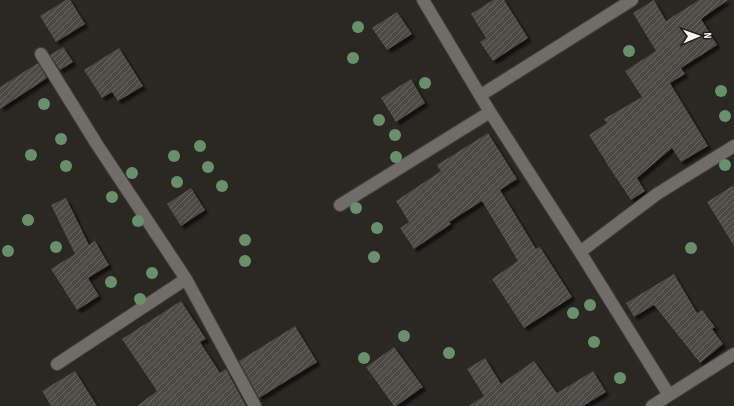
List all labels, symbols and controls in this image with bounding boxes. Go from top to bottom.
north arrow [678,16,718,56]
text: N [701,33,714,39]

